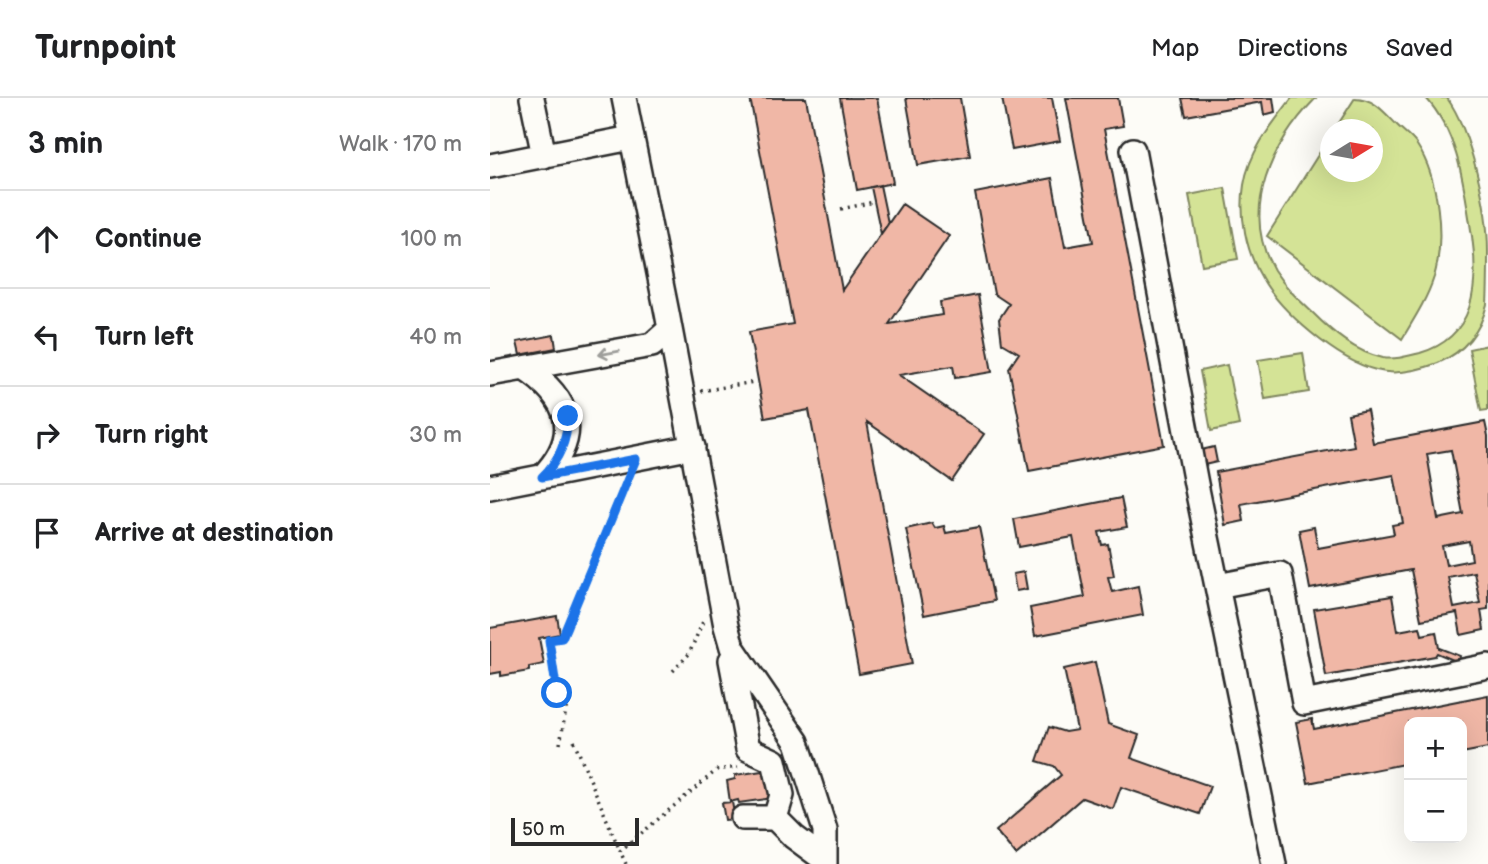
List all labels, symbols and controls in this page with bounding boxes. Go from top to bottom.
text: Turnpoint [35,28,176,68]
text: Map [1151,34,1199,63]
text: Directions [1237,34,1348,63]
text: Saved [1386,34,1453,63]
north arrow [1320,119,1383,182]
text: 3 min [28,126,103,162]
text: Walk · 170 m [339,130,462,158]
icon: ahead [28,220,66,258]
text: Continue [95,224,202,255]
text: 100 m [401,225,462,253]
icon: left [28,318,66,356]
text: Turn left [95,322,194,353]
text: 40 m [409,323,462,351]
one-way arrow [598,347,621,360]
route end [552,400,583,431]
icon: right [28,416,66,454]
text: Turn right [95,420,208,451]
text: 30 m [409,421,462,449]
icon: arrive [28,514,66,552]
text: Arrive at destination [95,518,334,549]
route start [541,677,572,708]
map controls [1404,717,1467,843]
button: + [1404,717,1467,780]
button: − [1404,780,1467,843]
scale bar [511,815,639,847]
text: 50 m [522,818,565,841]

